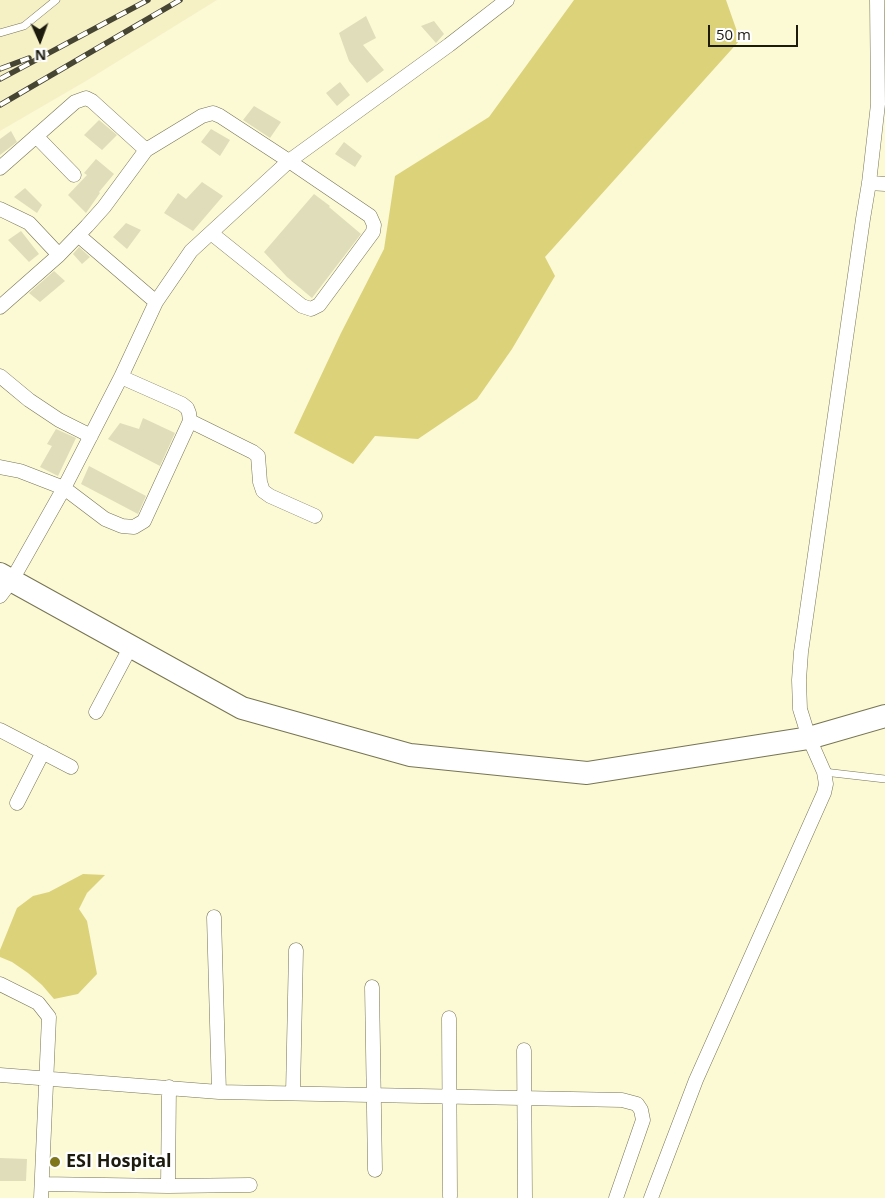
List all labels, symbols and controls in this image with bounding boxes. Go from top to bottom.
north arrow [15,15,65,65]
scale bar [710,15,800,47]
text: 50 m [716,24,751,44]
text: N [35,46,47,65]
place label: ESI Hospital [66,1151,172,1173]
marker: ESI Hospital [48,1155,62,1169]

